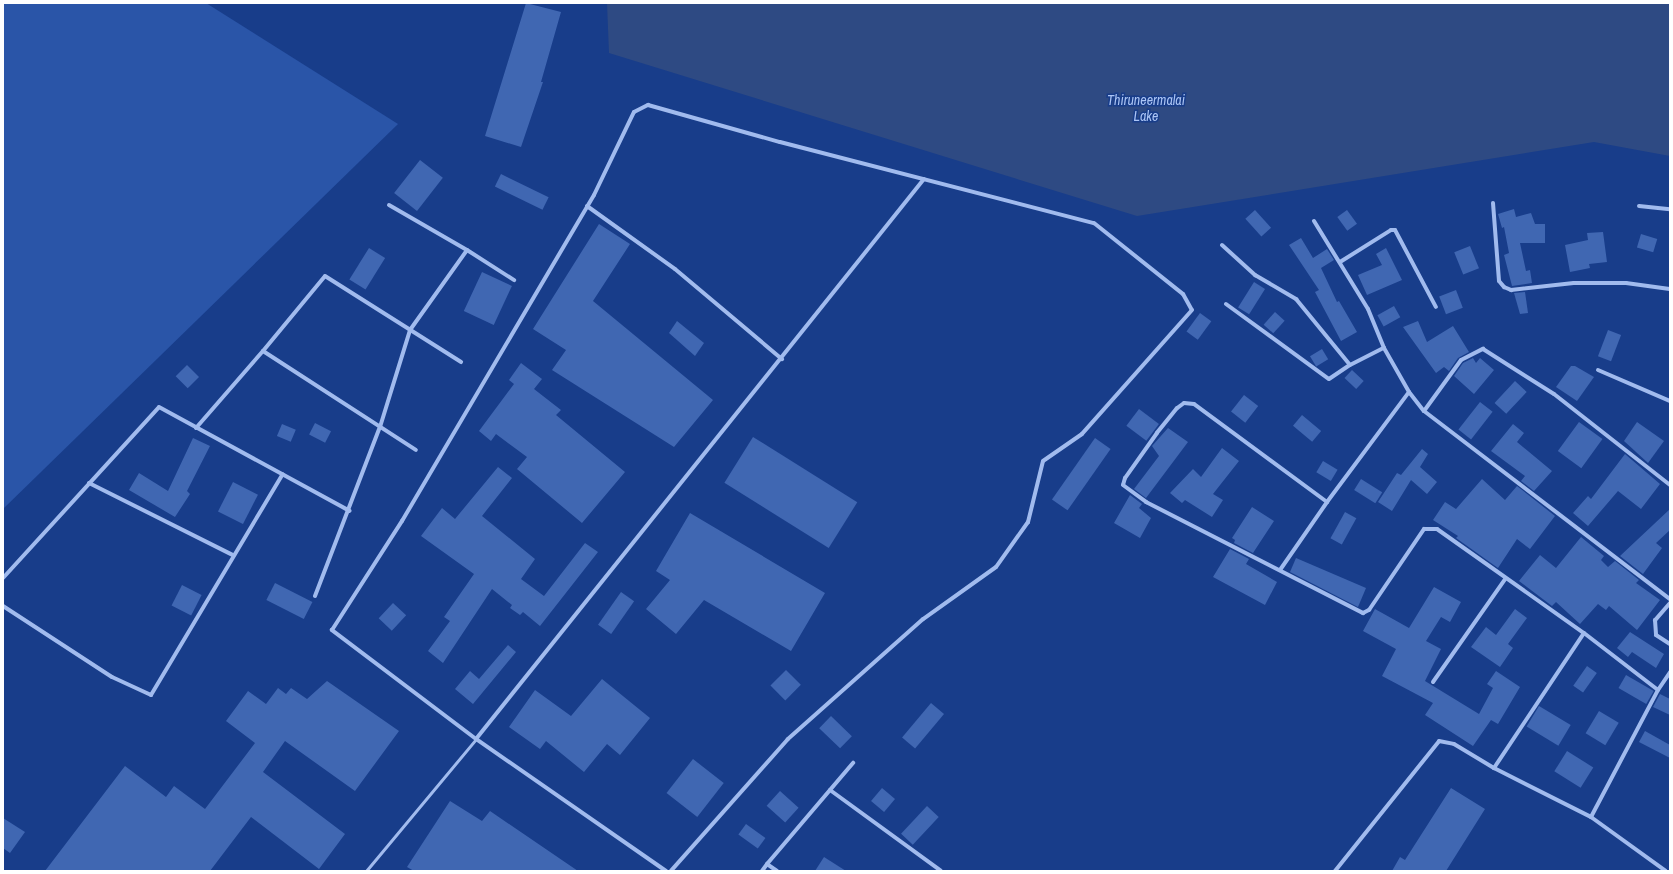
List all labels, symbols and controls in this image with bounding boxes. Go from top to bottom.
water label: Thiruneermalai Lake [1107,92,1185,124]

